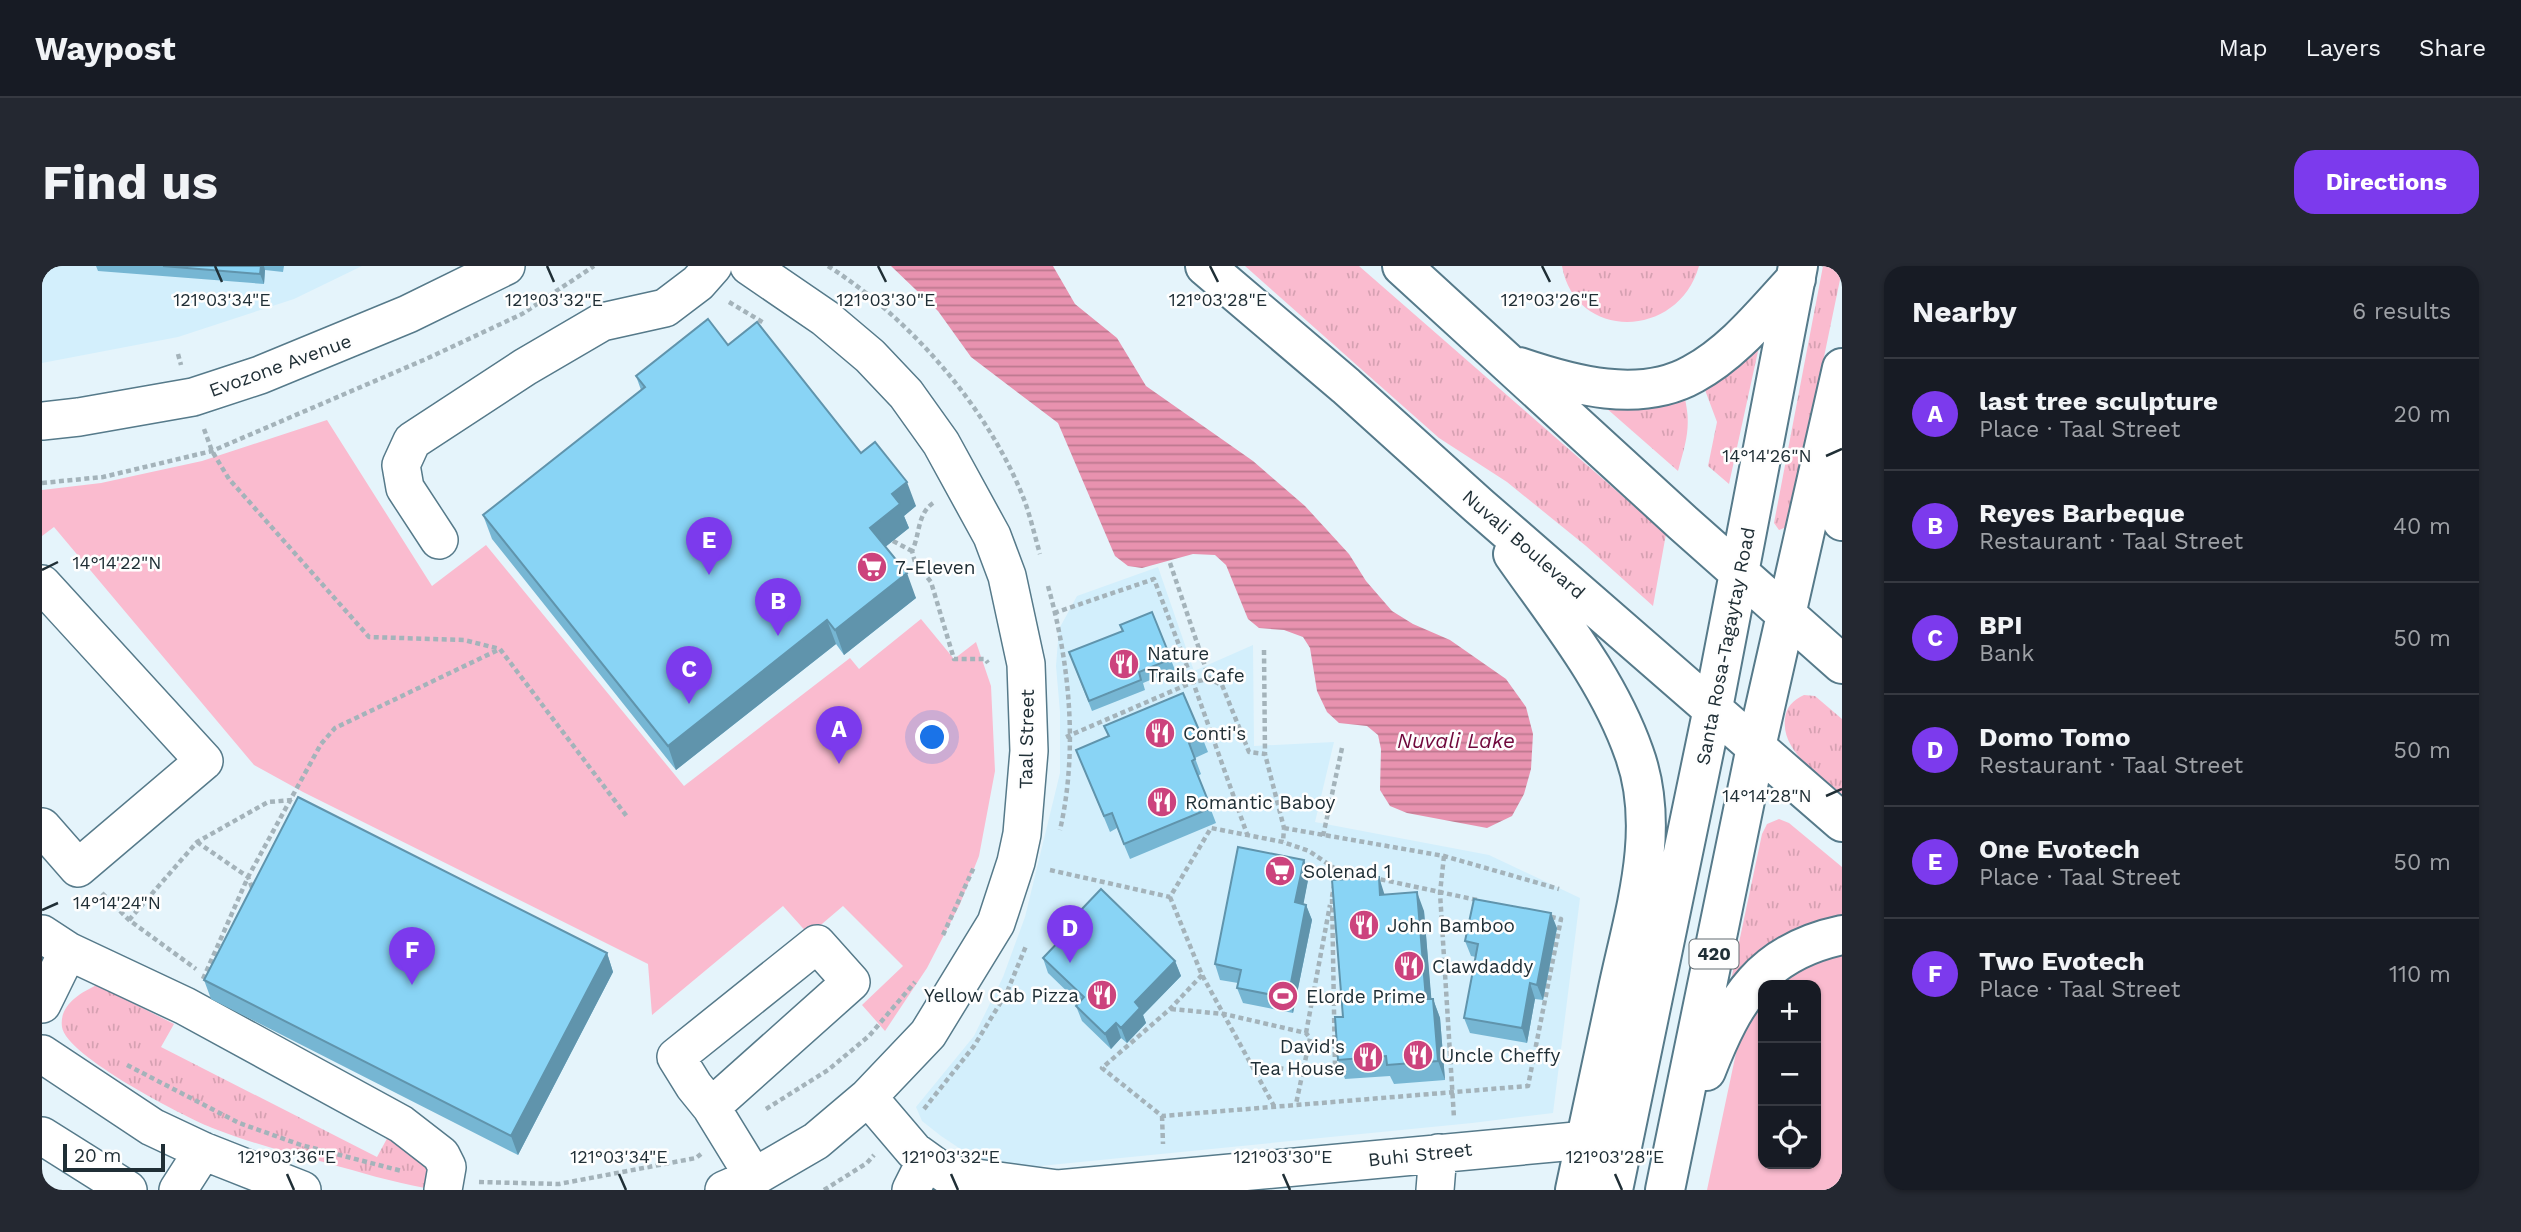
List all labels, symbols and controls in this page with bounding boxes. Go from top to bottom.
text: Waypost [35,29,176,68]
text: Map [2219,34,2267,62]
text: Layers [2305,34,2381,62]
text: Share [2419,34,2486,62]
button: Directions [2294,150,2479,214]
text: Find us [42,153,218,211]
text: 121°03'34"E [173,289,271,310]
text: 121°03'32"E [505,289,603,310]
text: 121°03'30"E [837,289,935,310]
text: 121°03'28"E [1169,289,1267,310]
text: 121°03'26"E [1501,289,1599,310]
text: Nearby [1912,294,2017,329]
text: 6 results [2352,298,2451,325]
street label: Evozone Avenue [206,329,354,402]
text: last tree sculpture [1979,386,2218,416]
text: A [1927,401,1943,428]
text: 20 m [2394,401,2451,428]
text: Place · Taal Street [1979,416,2180,443]
text: 14°14'26"N [1722,445,1812,466]
street label: Nuvali Boulevard [1458,485,1590,604]
text: Reyes Barbeque [1979,498,2185,528]
text: B [1927,513,1943,540]
text: 40 m [2393,513,2451,540]
pin: E [686,517,732,575]
street label: Santa Rosa-Tagaytay Road [1691,525,1760,767]
text: Restaurant · Taal Street [1979,528,2243,555]
supermarket icon: 7-Eleven [855,550,889,584]
text: 14°14'22"N [72,552,162,573]
place label: 7-Eleven [895,556,976,579]
pin: B [755,578,801,636]
text: BPI [1979,610,2022,640]
text: C [1927,625,1943,652]
text: 50 m [2394,625,2451,652]
text: Bank [1979,640,2034,667]
place label: Nature Trails Cafe [1147,642,1245,687]
pin: C [666,646,712,704]
restaurant icon: Nature Trails Cafe [1107,647,1141,681]
street label: Taal Street [1014,689,1039,789]
pin: A [816,706,862,764]
restaurant icon: Conti's [1143,716,1177,750]
your location [915,720,949,754]
place label: Conti's [1183,722,1246,745]
text: Domo Tomo [1979,722,2130,752]
water label: Nuvali Lake [1397,728,1515,753]
text: D [1927,737,1943,764]
text: 50 m [2394,737,2451,764]
text: Restaurant · Taal Street [1979,752,2243,779]
restaurant icon: Romantic Baboy [1145,785,1179,819]
text: 14°14'28"N [1722,785,1812,806]
place label: Romantic Baboy [1185,791,1336,814]
text: One Evotech [1979,834,2140,864]
text: E [1928,849,1942,876]
text: 50 m [2394,849,2451,876]
supermarket icon: Solenad 1 [1263,854,1297,888]
place label: Solenad 1 [1303,860,1391,883]
text: Place · Taal Street [1979,864,2180,891]
text: 14°14'24"N [73,892,161,913]
pin: D [1047,905,1093,963]
restaurant icon: John Bamboo [1347,908,1381,942]
place label: John Bamboo [1387,914,1515,937]
pin: F [389,927,435,985]
road number: 420 [1690,940,1738,968]
text: Two Evotech [1979,946,2145,976]
restaurant icon: Clawdaddy [1392,949,1426,983]
place label: Clawdaddy [1432,955,1533,978]
text: F [1928,961,1942,988]
text: 110 m [2389,961,2451,988]
text: Place · Taal Street [1979,976,2180,1003]
restaurant icon: Yellow Cab Pizza [1085,978,1119,1012]
sports icon: Elorde Prime [1266,979,1300,1013]
map controls [1758,980,1821,1169]
button: + [1758,980,1821,1043]
place label: Yellow Cab Pizza [924,984,1079,1007]
place label: Elorde Prime [1306,985,1426,1008]
place label: David's Tea House [1250,1035,1345,1080]
restaurant icon: Uncle Cheffy [1401,1038,1435,1072]
restaurant icon: David's Tea House [1351,1040,1385,1074]
button: − [1758,1043,1821,1106]
place label: Uncle Cheffy [1441,1044,1561,1067]
button: locate [1758,1106,1821,1169]
street label: Buhi Street [1367,1138,1473,1171]
scale bar [63,1141,164,1173]
text: 20 m [74,1144,121,1167]
text: 121°03'36"E [238,1146,336,1167]
text: 121°03'34"E [570,1146,668,1167]
text: 121°03'32"E [902,1146,1000,1167]
text: 121°03'30"E [1234,1146,1332,1167]
text: 121°03'28"E [1566,1146,1664,1167]

